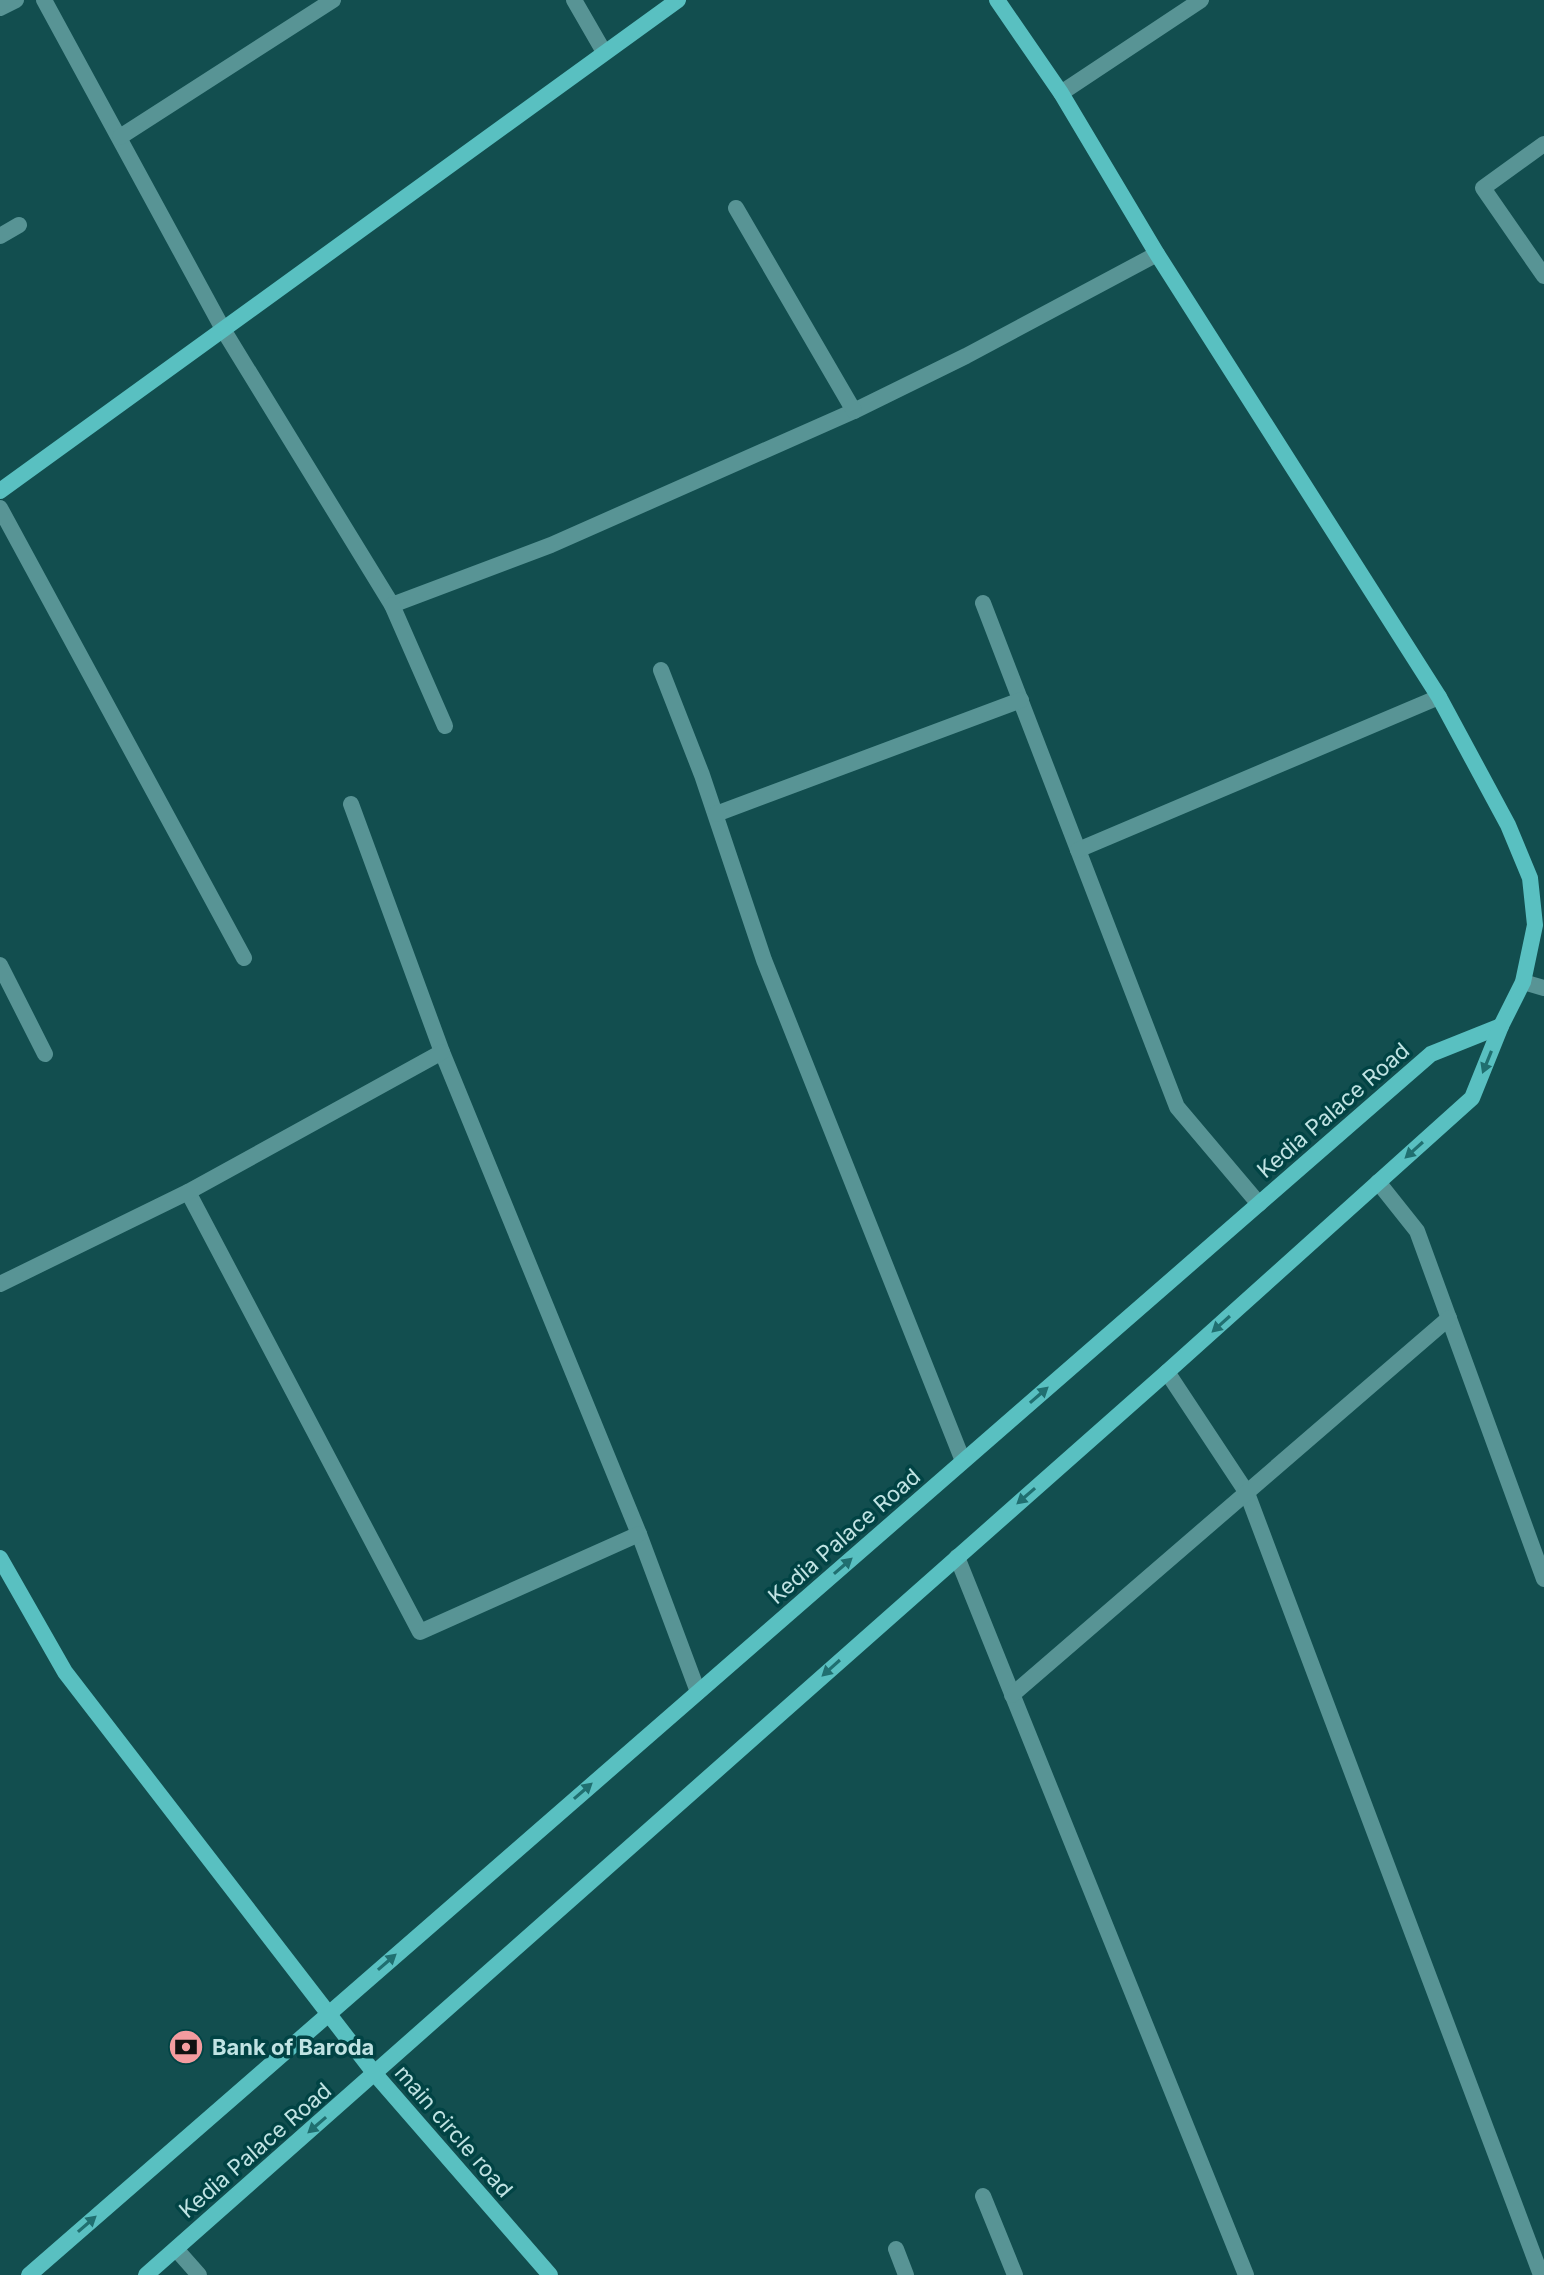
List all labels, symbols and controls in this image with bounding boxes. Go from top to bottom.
street label: Kedia Palace Road [1252,1037,1414,1183]
one-way arrow [1480,1050,1493,1074]
one-way arrow [1405,1140,1424,1158]
one-way arrow [1211,1314,1230,1332]
one-way arrow [1029,1387,1049,1404]
street label: Kedia Palace Road [763,1463,925,1609]
one-way arrow [1017,1487,1037,1504]
one-way arrow [832,1558,852,1575]
one-way arrow [822,1659,842,1676]
one-way arrow [574,1783,593,1801]
one-way arrow [377,1954,397,1971]
bank icon: Bank of Baroda [167,2028,205,2066]
place label: Bank of Baroda [212,2034,374,2060]
street label: main circle road [390,2060,518,2202]
street label: Kedia Palace Road [174,2077,336,2223]
one-way arrow [307,2116,326,2134]
one-way arrow [78,2215,97,2233]

